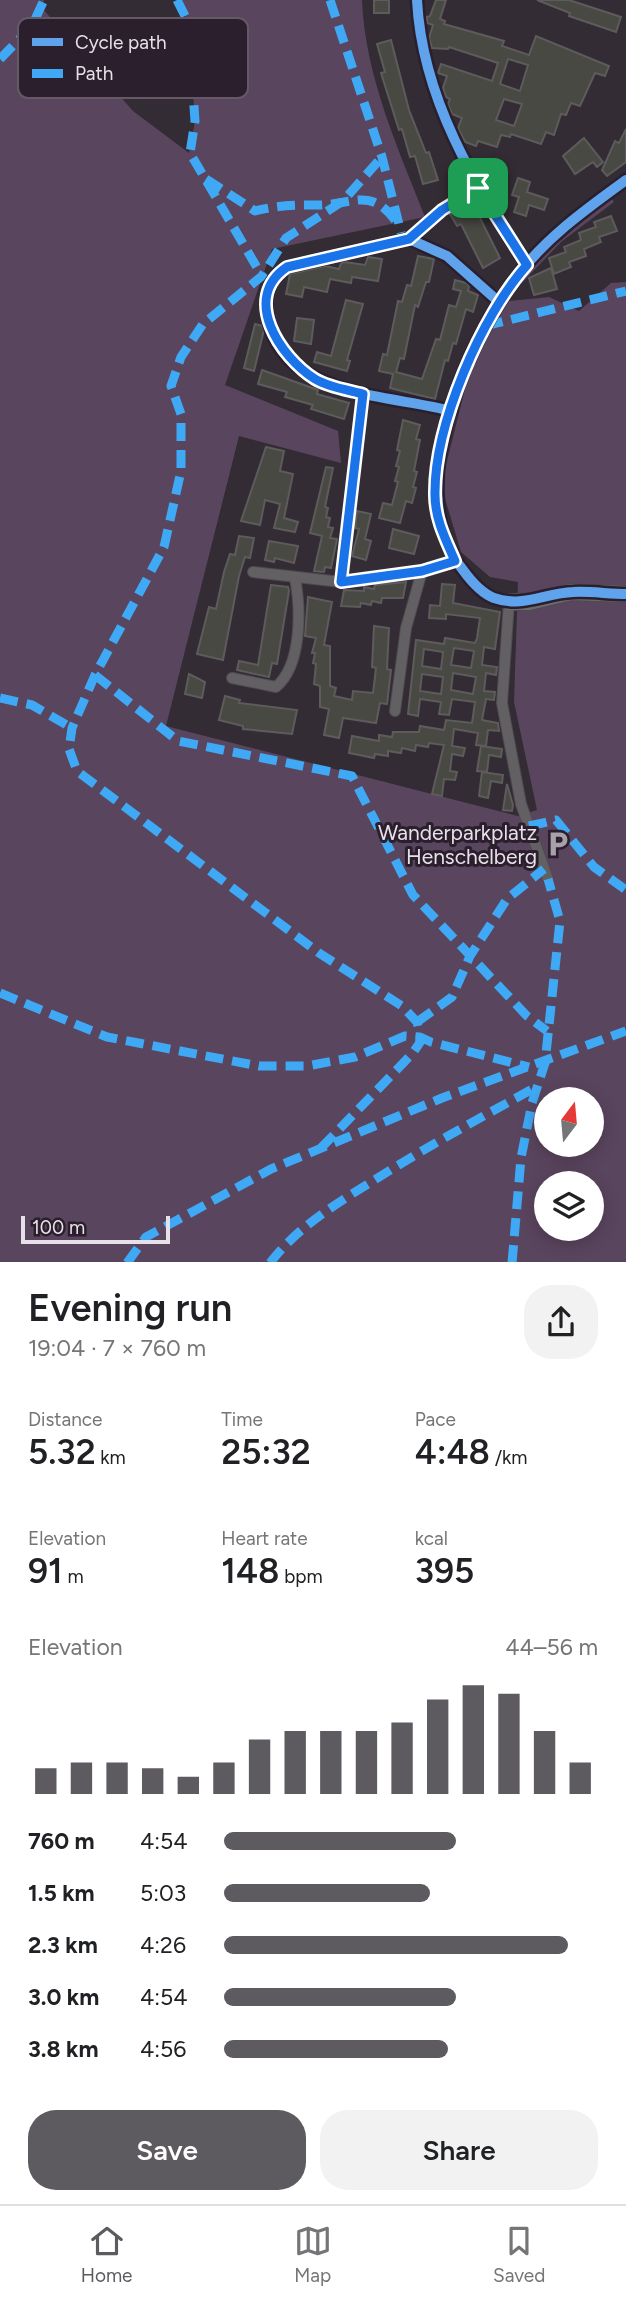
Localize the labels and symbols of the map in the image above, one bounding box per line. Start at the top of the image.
legend [18,18,248,98]
text: Cycle path [75,31,167,54]
text: Path [75,62,113,85]
pin [448,158,508,218]
place label: Wanderparkplatz Henschelberg [378,820,537,869]
parking icon: Wanderparkplatz Henschelberg [543,829,573,859]
north arrow [534,1087,604,1157]
scale bar [21,1213,170,1245]

